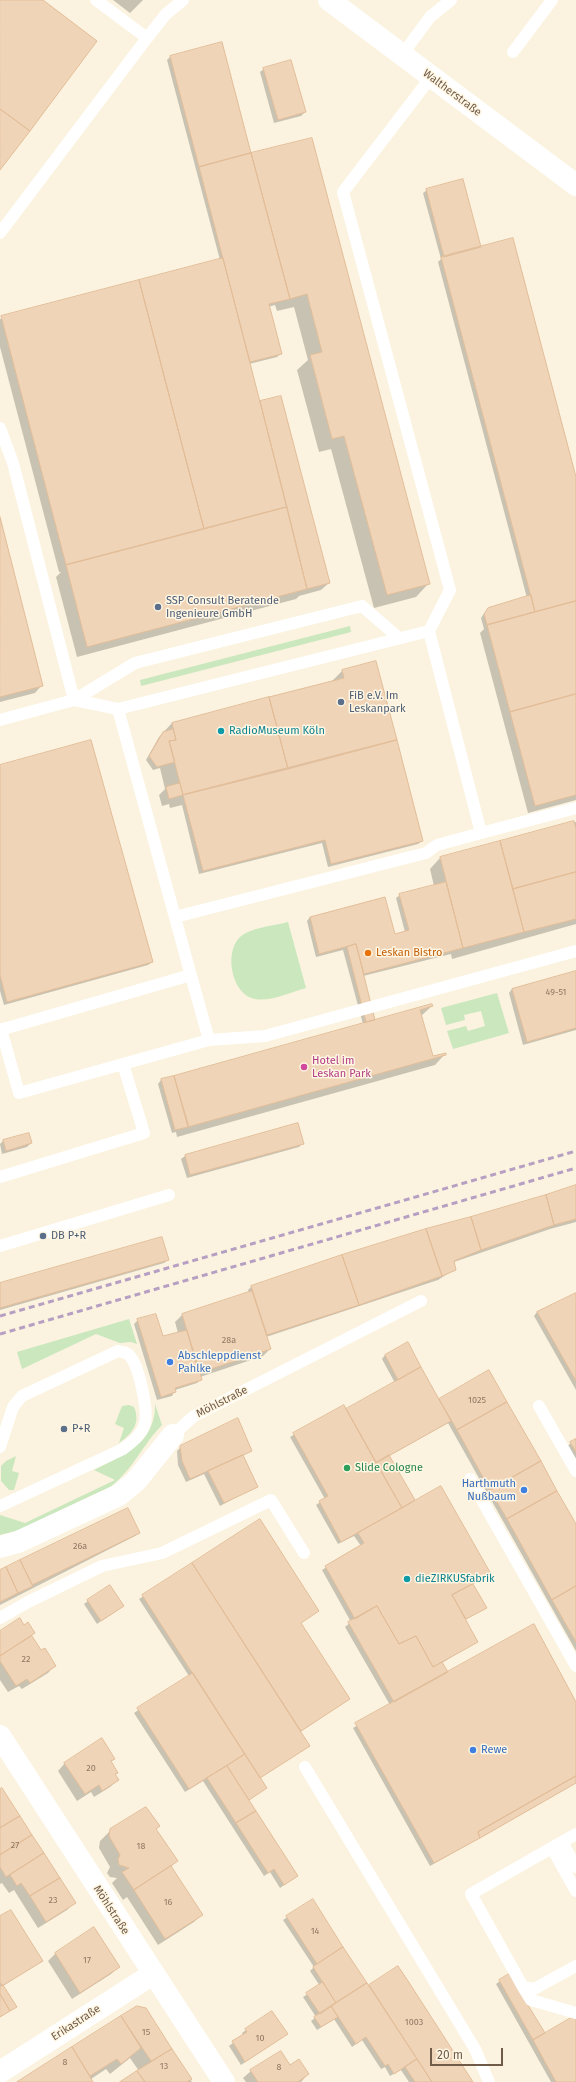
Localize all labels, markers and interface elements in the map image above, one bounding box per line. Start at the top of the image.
street label: Waltherstraße [420,67,484,119]
place label: SSP Consult Beratende Ingenieure GmbH [166,594,279,620]
marker: SSP Consult Beratende Ingenieure GmbH [153,602,163,612]
place label: FiB e.V. Im Leskanpark [349,689,406,715]
marker: FiB e.V. Im Leskanpark [336,697,346,707]
place label: RadioMuseum Köln [229,724,325,738]
marker: RadioMuseum Köln [216,726,226,736]
place label: Leskan Bistro [376,946,442,960]
marker: Leskan Bistro [363,948,373,958]
house number: 49-51 [546,987,566,997]
place label: Hotel im Leskan Park [312,1054,371,1080]
marker: Hotel im Leskan Park [299,1062,309,1072]
place label: DB P+R [51,1229,86,1243]
marker: DB P+R [38,1231,48,1241]
house number: 28a [222,1335,236,1345]
place label: Abschleppdienst Pahlke [178,1349,261,1375]
marker: Abschleppdienst Pahlke [165,1357,175,1367]
street label: Möhlstraße [194,1383,250,1421]
house number: 1025 [468,1395,486,1405]
place label: P+R [72,1422,90,1436]
marker: P+R [59,1424,69,1434]
place label: Slide Cologne [355,1461,423,1475]
marker: Slide Cologne [342,1463,352,1473]
place label: Harthmuth Nußbaum [462,1477,516,1503]
marker: Harthmuth Nußbaum [519,1485,529,1495]
house number: 26a [73,1541,87,1551]
place label: dieZIRKUSfabrik [415,1572,495,1586]
marker: dieZIRKUSfabrik [402,1574,412,1584]
house number: 22 [22,1654,30,1664]
place label: Rewe [481,1743,507,1757]
marker: Rewe [468,1745,478,1755]
house number: 20 [86,1763,96,1773]
house number: 27 [11,1840,19,1850]
house number: 18 [137,1841,145,1851]
street label: Möhlstraße [90,1883,132,1937]
house number: 23 [49,1895,57,1905]
house number: 16 [164,1897,172,1907]
house number: 14 [311,1926,319,1936]
house number: 17 [83,1955,91,1965]
street label: Erikastraße [49,2002,103,2044]
house number: 1003 [405,2017,423,2027]
house number: 15 [142,2027,150,2037]
house number: 10 [256,2033,264,2043]
scale bar [432,2040,505,2066]
text: 20 m [437,2048,463,2062]
house number: 8 [63,2057,67,2067]
house number: 13 [160,2061,168,2071]
house number: 8 [277,2062,281,2072]

